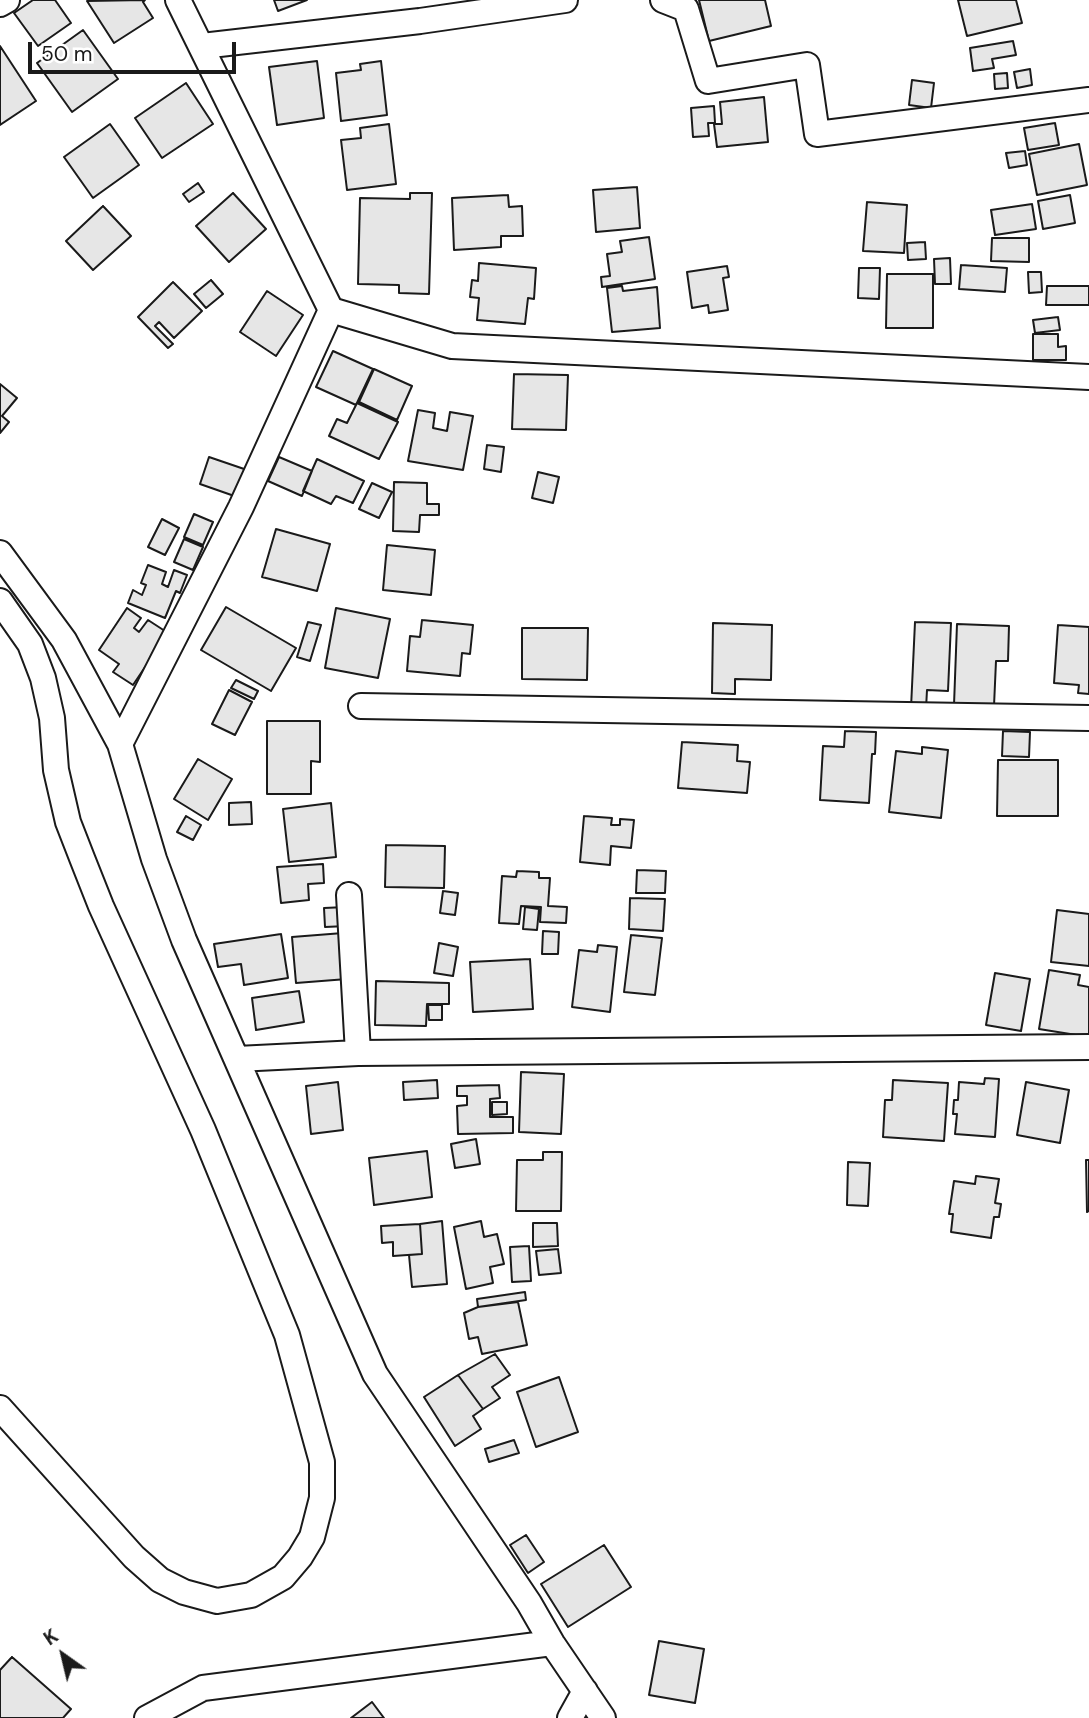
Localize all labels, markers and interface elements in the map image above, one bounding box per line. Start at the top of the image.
scale bar [32,28,240,72]
text: 50 m [41,40,92,68]
north arrow [28,1620,98,1690]
text: K [39,1623,63,1651]

